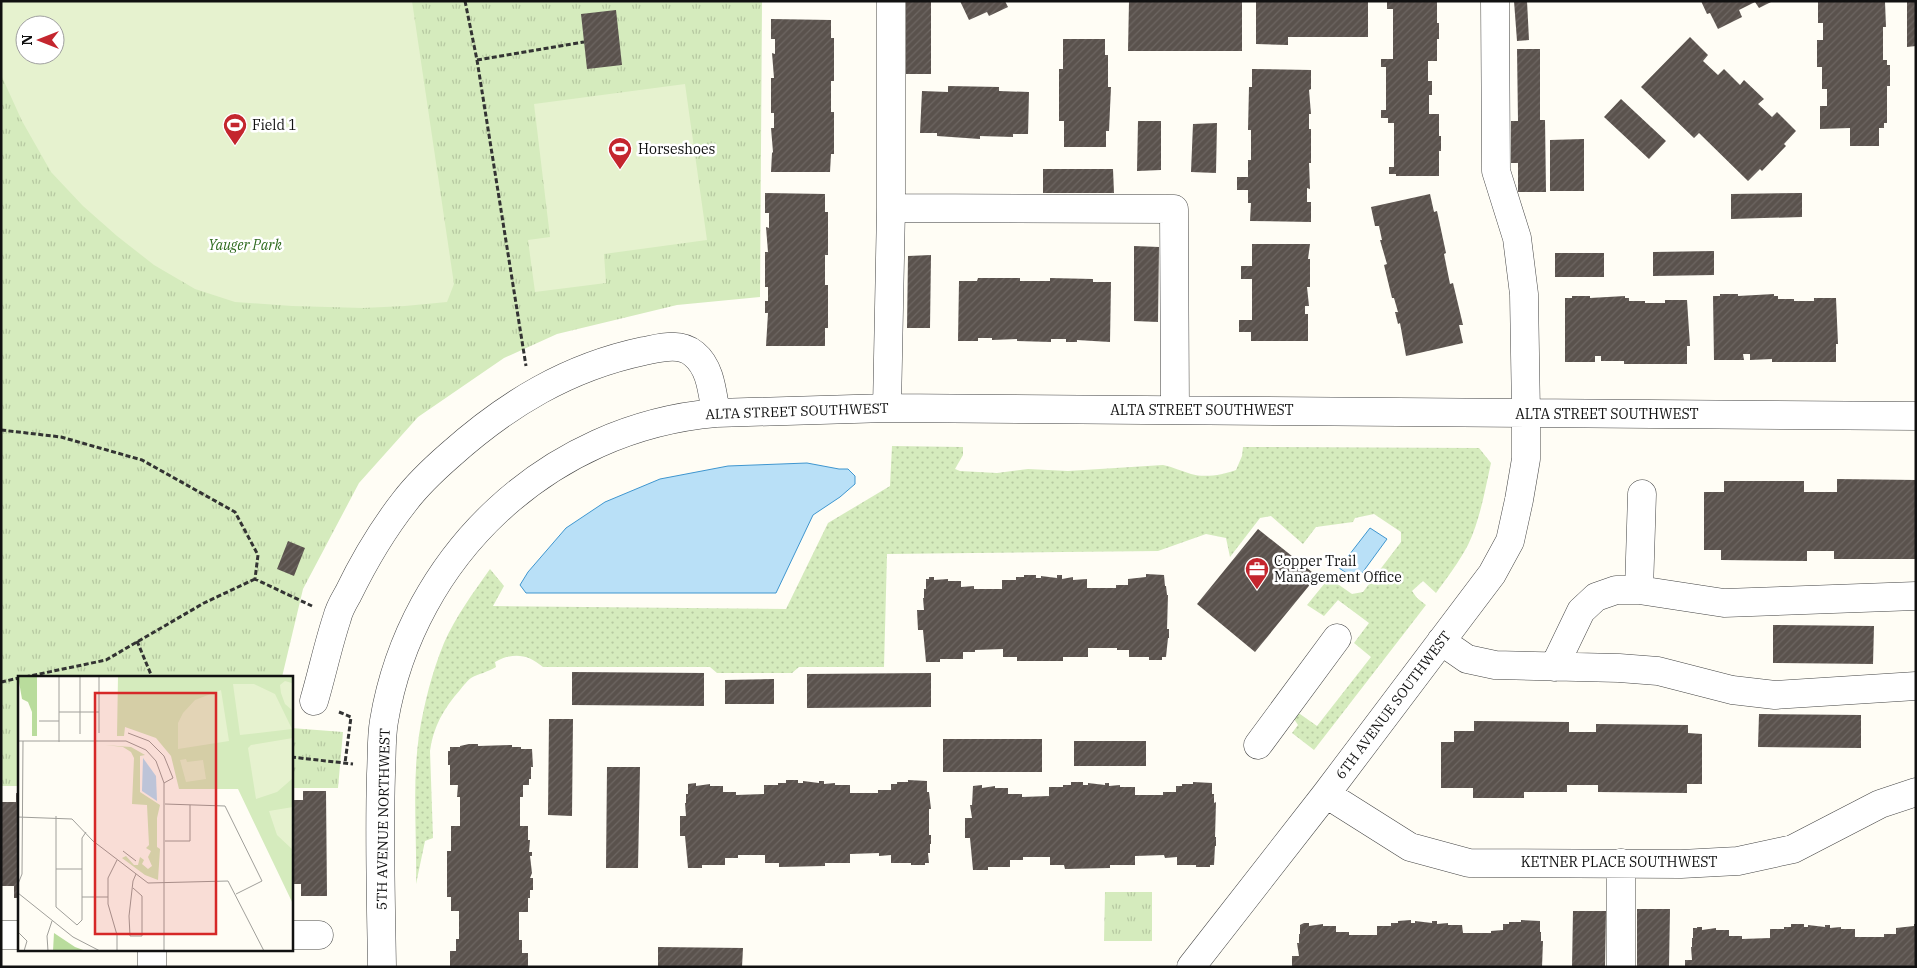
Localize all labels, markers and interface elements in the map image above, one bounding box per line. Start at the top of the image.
north arrow [15,15,65,65]
text: N [18,34,36,46]
sports icon: Field 1 [222,112,248,146]
place label: Field 1 [252,116,297,134]
sports icon: Horseshoes [607,136,633,170]
place label: Horseshoes [638,140,716,158]
park label: Yauger Park [208,236,282,254]
street label: ALTA STREET SOUTHWEST [705,399,889,423]
street label: ALTA STREET SOUTHWEST [1110,401,1294,419]
street label: ALTA STREET SOUTHWEST [1515,405,1699,423]
place label: Copper Trail Management Office [1274,552,1402,586]
office icon: Copper Trail Management Office [1244,556,1270,590]
street label: 6TH AVENUE SOUTHWEST [1331,627,1455,783]
inset map [18,676,292,950]
street label: 5TH AVENUE NORTHWEST [372,728,394,910]
street label: KETNER PLACE SOUTHWEST [1521,853,1717,871]

